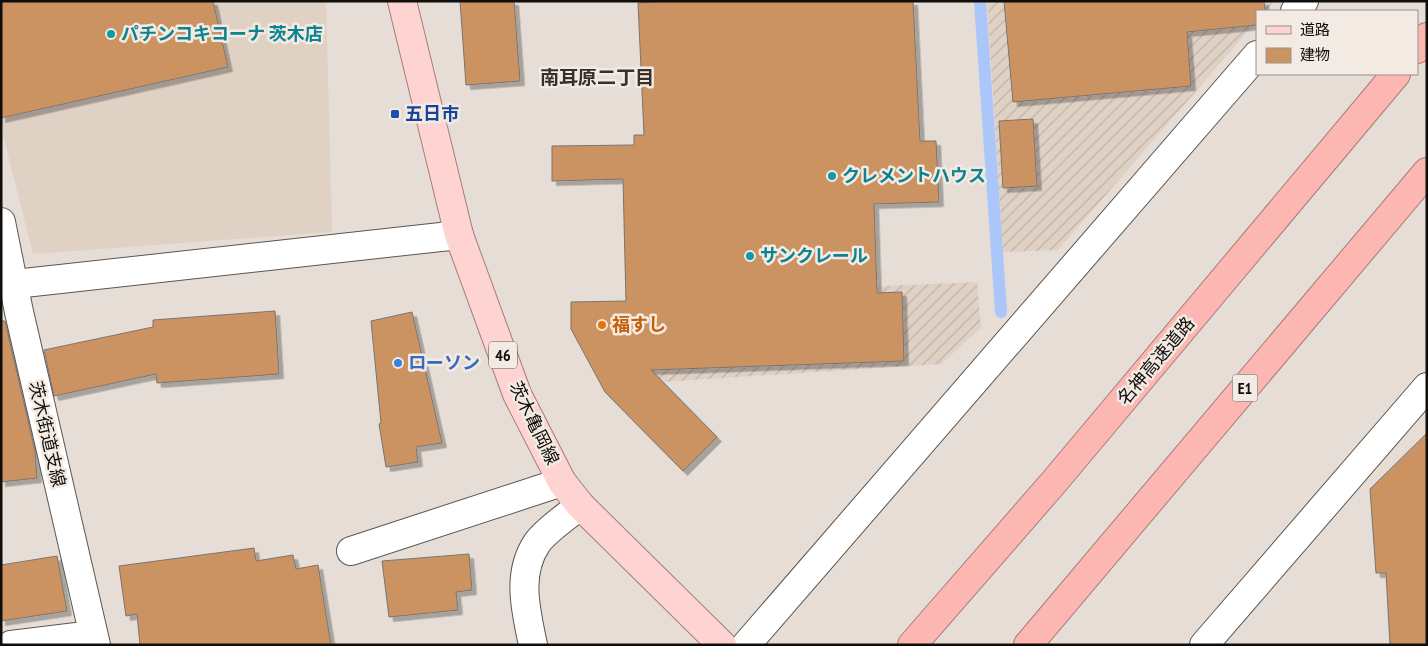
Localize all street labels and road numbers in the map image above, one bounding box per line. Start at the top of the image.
street label: 名神高速道路 [1112,312,1199,409]
road number: 46 [489,342,517,368]
road number: E1 [1232,374,1258,402]
street label: 茨木亀岡線 [504,377,565,468]
street label: 茨木街道支線 [24,379,71,489]

